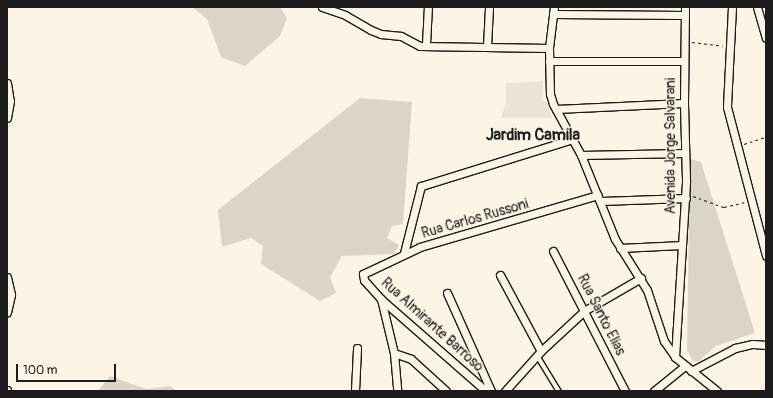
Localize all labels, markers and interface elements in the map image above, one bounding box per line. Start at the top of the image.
street label: Avenida Jorge Salvarani [663,78,679,214]
district label: Jardim Camila [486,125,580,145]
street label: Rua Carlos Russoni [420,196,530,242]
street label: Rua Santo Elias [573,272,629,358]
street label: Rua Almirante Barroso [377,275,487,375]
scale bar [18,356,118,382]
text: 100 m [23,363,57,378]

